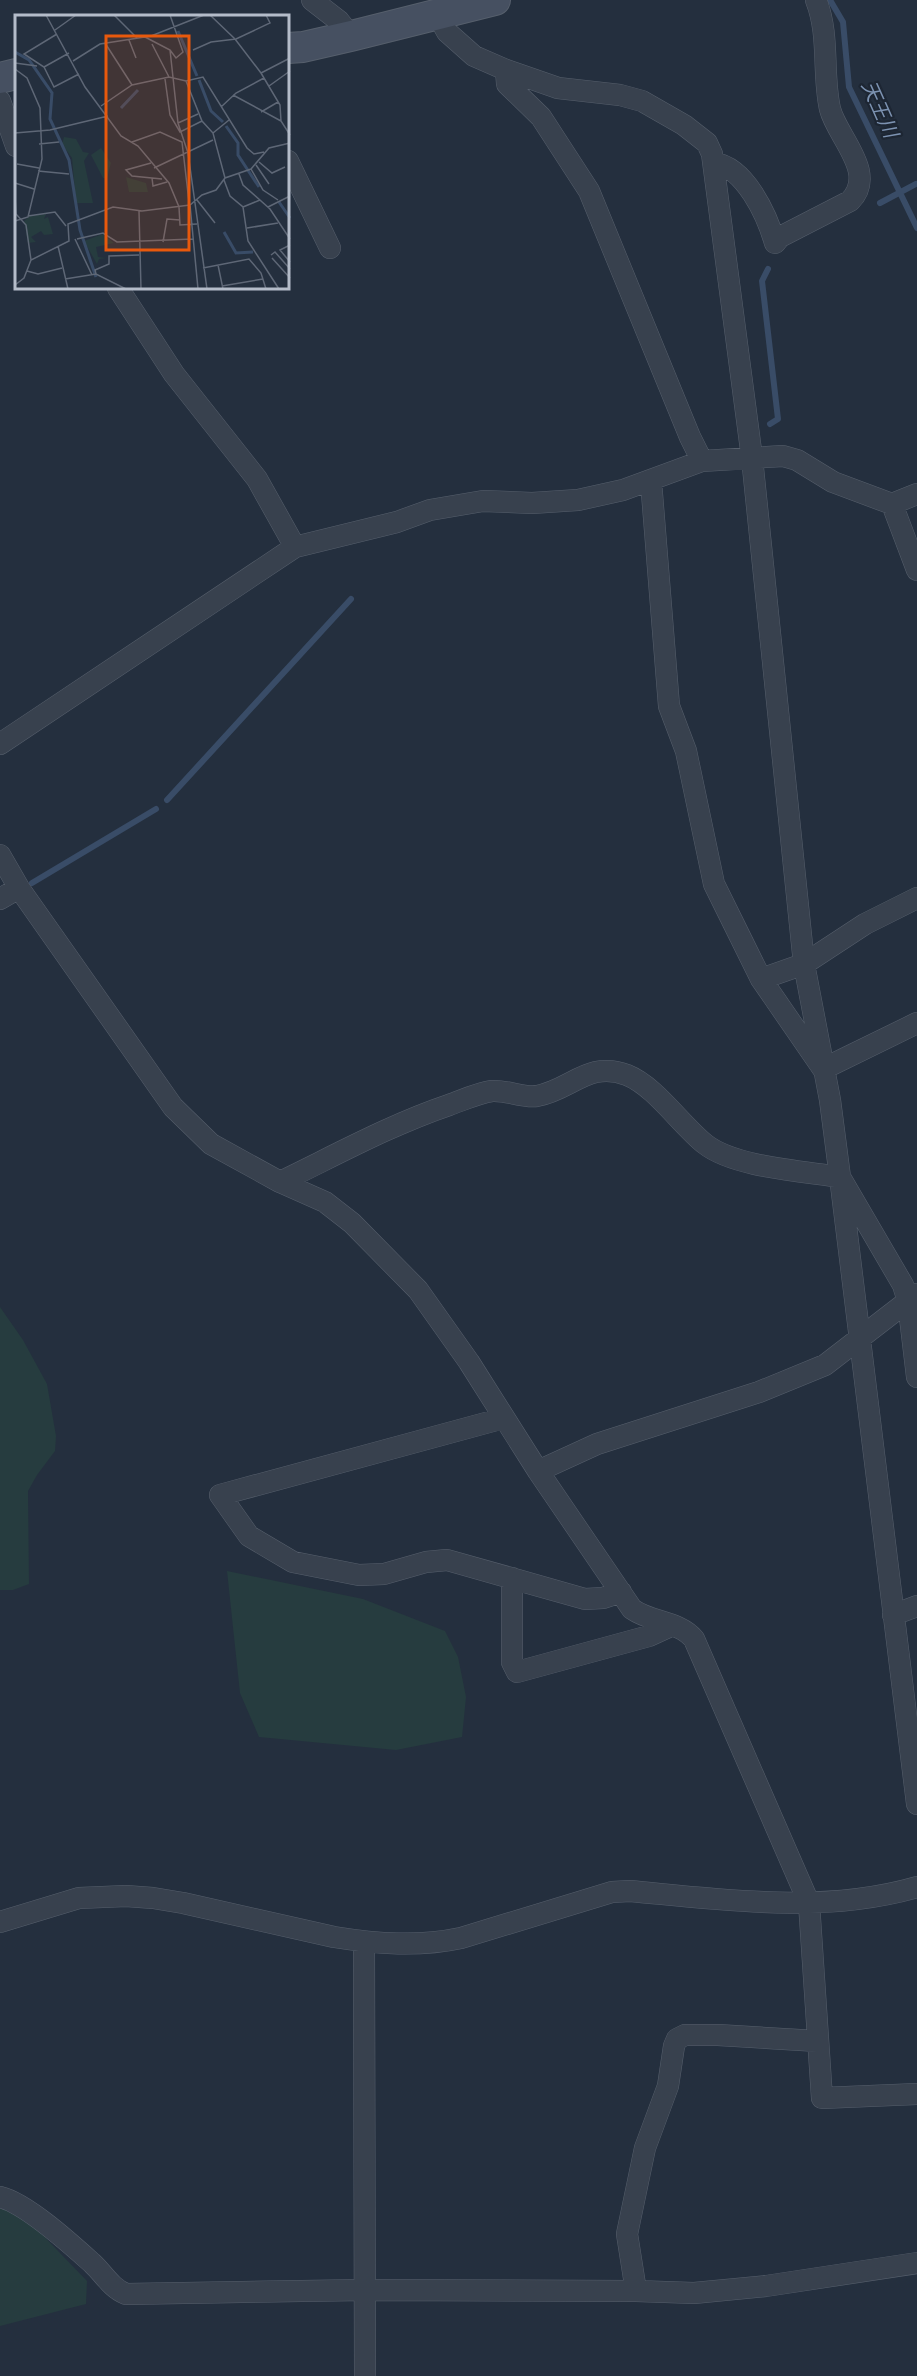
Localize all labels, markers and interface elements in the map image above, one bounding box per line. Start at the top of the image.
inset map [15,15,290,290]
water label: 天王川 [857,77,904,143]

